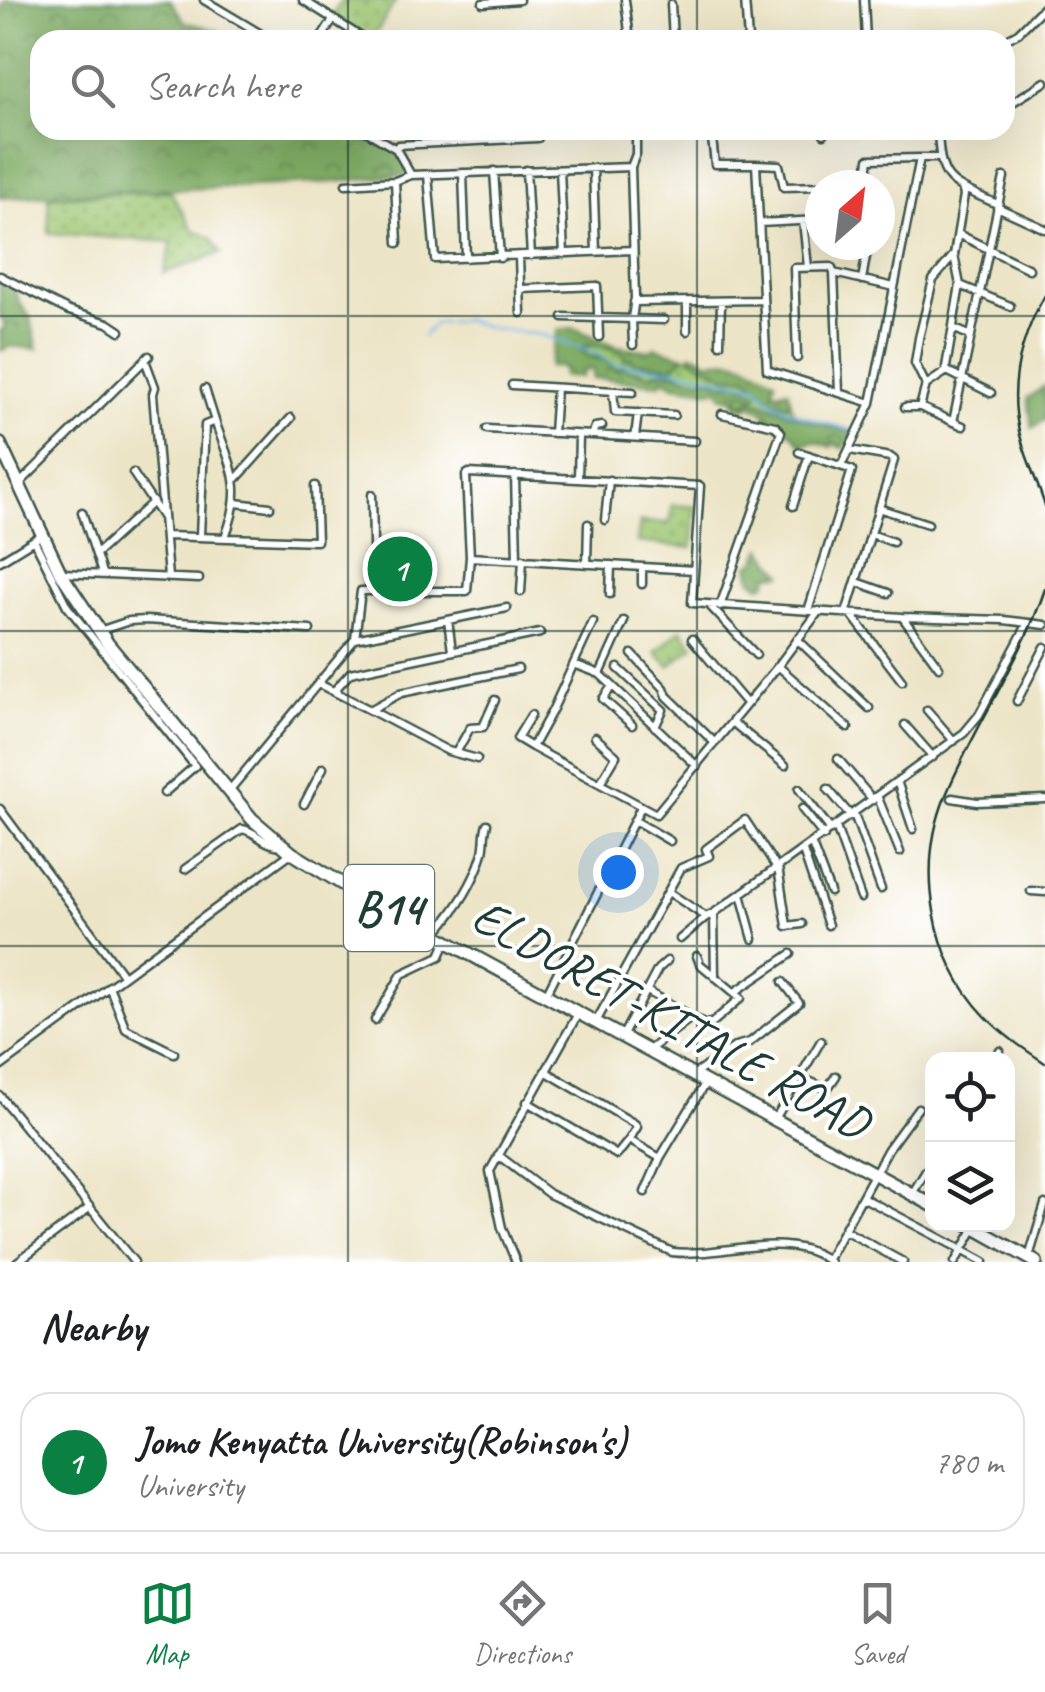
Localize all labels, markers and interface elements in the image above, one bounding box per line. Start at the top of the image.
search box [30,30,1015,140]
icon: search [65,58,120,113]
text: Search here [145,62,300,109]
north arrow [805,170,895,260]
pin: 1 [368,532,432,606]
your location [593,847,644,898]
road number: B14 [344,865,434,951]
street label: ELDORET-KITALE ROAD [461,884,883,1156]
map controls [925,1052,1015,1232]
button: locate [925,1052,1015,1142]
button: layers [925,1142,1015,1232]
text: Nearby [40,1301,146,1354]
text: Jomo Kenyatta University(Robinson's) [137,1418,626,1465]
text: 1 [67,1442,82,1483]
text: 780 m [934,1442,1003,1483]
text: University [137,1465,244,1506]
tab: Map [140,1576,195,1671]
tab: Directions [474,1576,571,1671]
tab: Saved [850,1576,905,1671]

